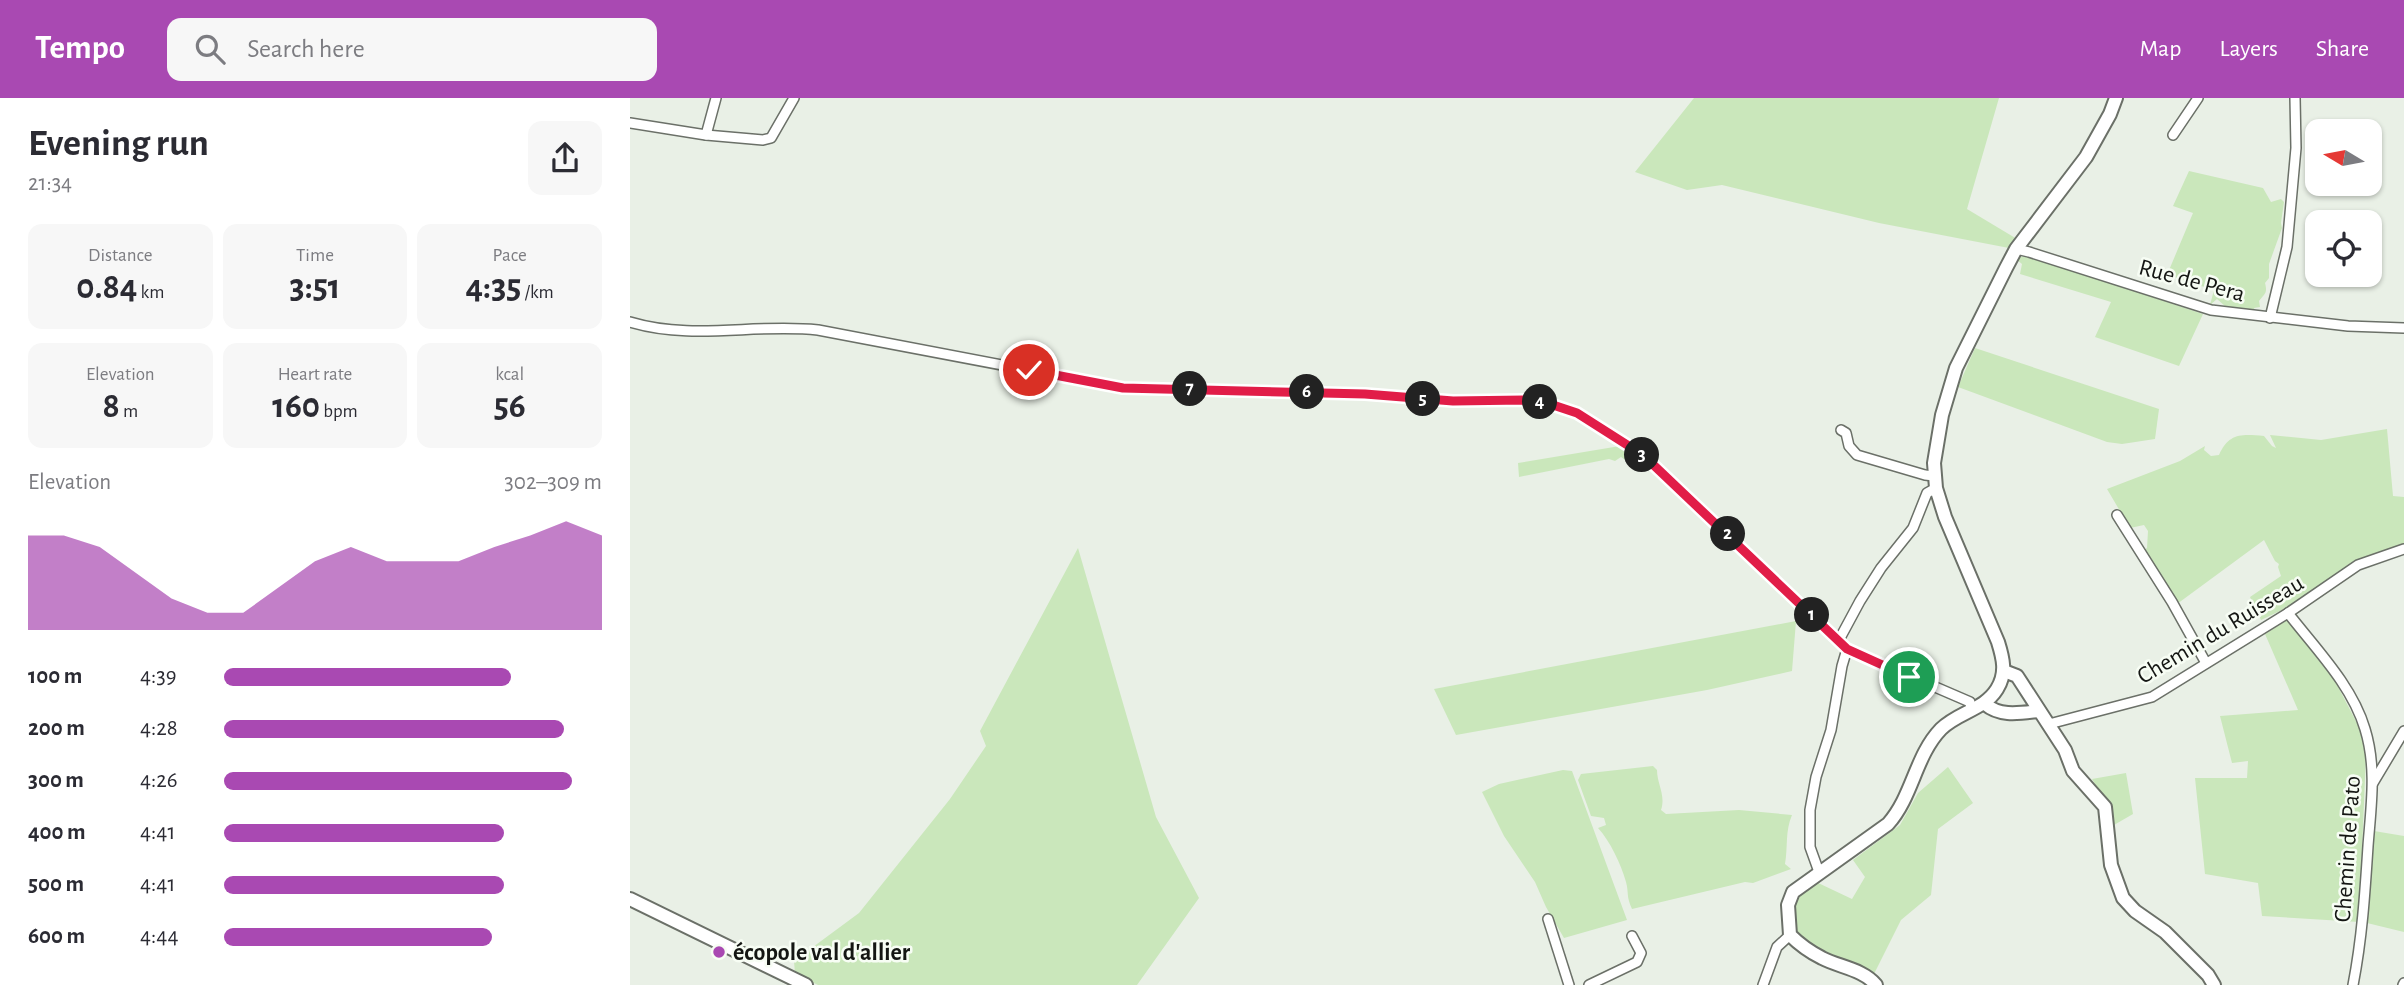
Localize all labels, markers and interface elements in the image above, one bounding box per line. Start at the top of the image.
search box [167,18,657,81]
icon: search [191,30,229,68]
text: Tempo [35,32,125,65]
text: Search here [247,36,365,62]
text: Map [2139,37,2181,61]
text: Layers [2219,37,2278,61]
text: Share [2316,37,2369,61]
north arrow [2305,119,2382,196]
map controls [2305,119,2382,287]
button: share [528,121,602,195]
text: Evening run [28,125,209,163]
text: 21:34 [28,172,72,195]
button: locate [2305,210,2382,287]
text: Distance [88,246,153,265]
text: Time [296,246,334,265]
text: Pace [493,246,527,265]
street label: Rue de Pera [2136,255,2247,307]
text: 0.84 [76,270,137,305]
text: 3:51 [290,270,340,305]
text: 4:35 [466,270,521,305]
text: km [137,283,164,302]
text: /km [521,283,554,302]
pin [999,340,1059,400]
icon: check [1010,351,1048,389]
text: Elevation [86,365,155,384]
text: Heart rate [278,365,352,384]
text: kcal [495,365,524,384]
pin: 7 [1172,372,1208,406]
pin: 6 [1290,374,1324,410]
text: 7 [1185,379,1194,398]
text: 6 [1302,382,1311,401]
pin: 5 [1406,382,1440,416]
pin: 4 [1522,384,1558,420]
text: 8 [103,389,120,424]
text: 160 [272,389,320,424]
text: 56 [494,389,526,424]
text: 5 [1418,389,1427,408]
text: 4 [1535,392,1544,411]
text: m [120,402,138,421]
text: bpm [320,402,358,421]
pin: 3 [1625,438,1660,472]
text: 3 [1637,445,1646,464]
text: Elevation [28,471,111,494]
text: 302–309 m [504,471,602,494]
pin: 2 [1710,516,1746,551]
text: 2 [1723,524,1732,543]
street label: Chemin du Ruisseau [2133,571,2308,689]
pin: 1 [1794,598,1830,632]
text: 1 [1808,605,1815,624]
pin [1879,647,1939,707]
icon: arrive [1890,658,1928,696]
text: 100 m [28,665,82,688]
text: 4:39 [140,665,177,688]
text: 200 m [28,717,85,740]
text: 4:28 [140,717,178,740]
text: 300 m [28,769,84,792]
text: 4:26 [140,769,178,792]
street label: Chemin de Pato [2331,775,2365,923]
text: 400 m [28,821,86,844]
text: 4:41 [140,821,175,844]
text: 500 m [28,873,84,896]
text: 4:41 [140,873,175,896]
text: 600 m [28,925,85,948]
text: 4:44 [140,925,178,948]
place label: écopole val d'allier [733,941,911,965]
marker: écopole val d'allier [711,944,727,960]

